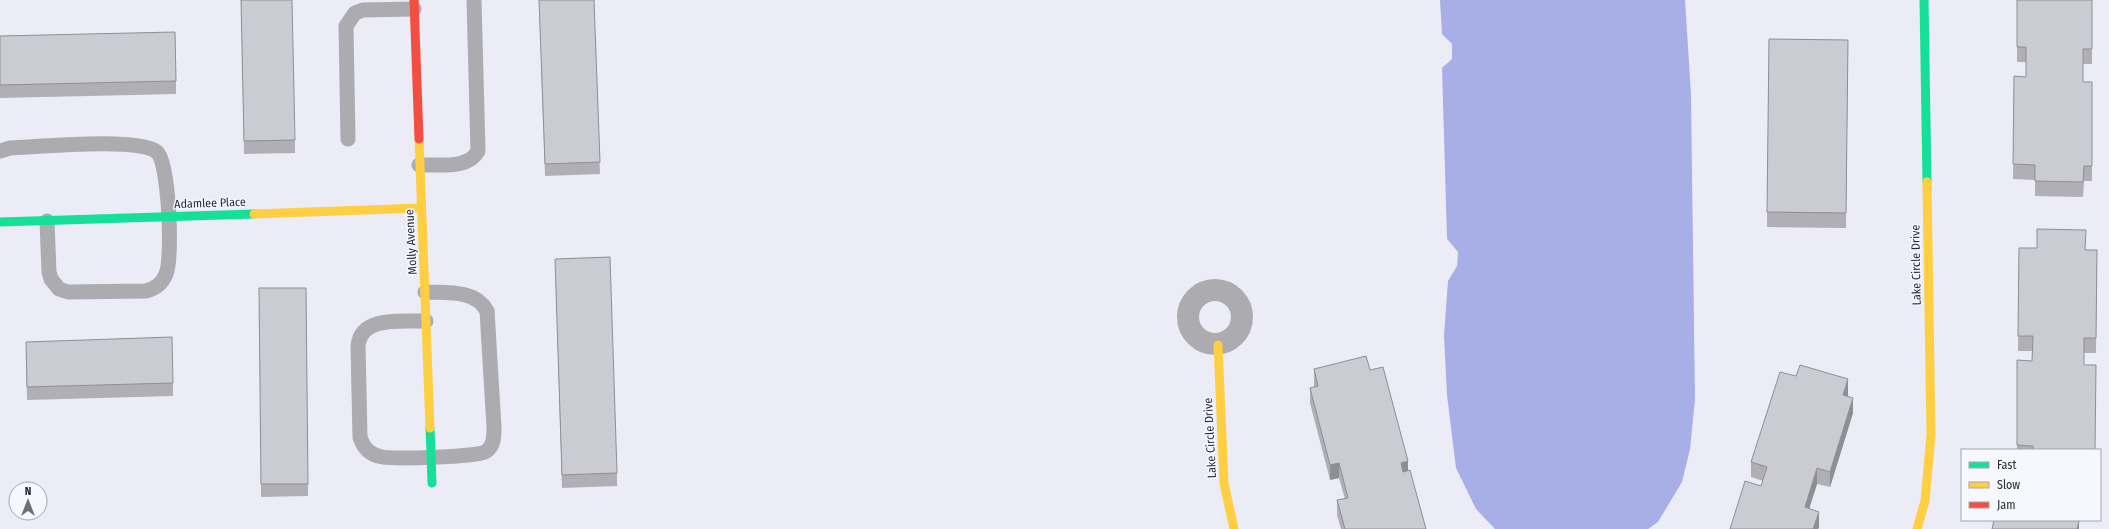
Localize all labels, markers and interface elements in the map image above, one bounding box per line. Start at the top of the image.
street label: Adamlee Place [174,195,246,211]
street label: Molly Avenue [402,209,420,275]
street label: Lake Circle Drive [1908,224,1924,305]
street label: Lake Circle Drive [1201,397,1219,479]
legend [1961,449,2101,521]
text: Fast [1997,458,2016,472]
text: Slow [1997,478,2020,492]
north arrow [8,481,48,521]
text: N [25,485,31,498]
text: Jam [1997,498,2015,512]

